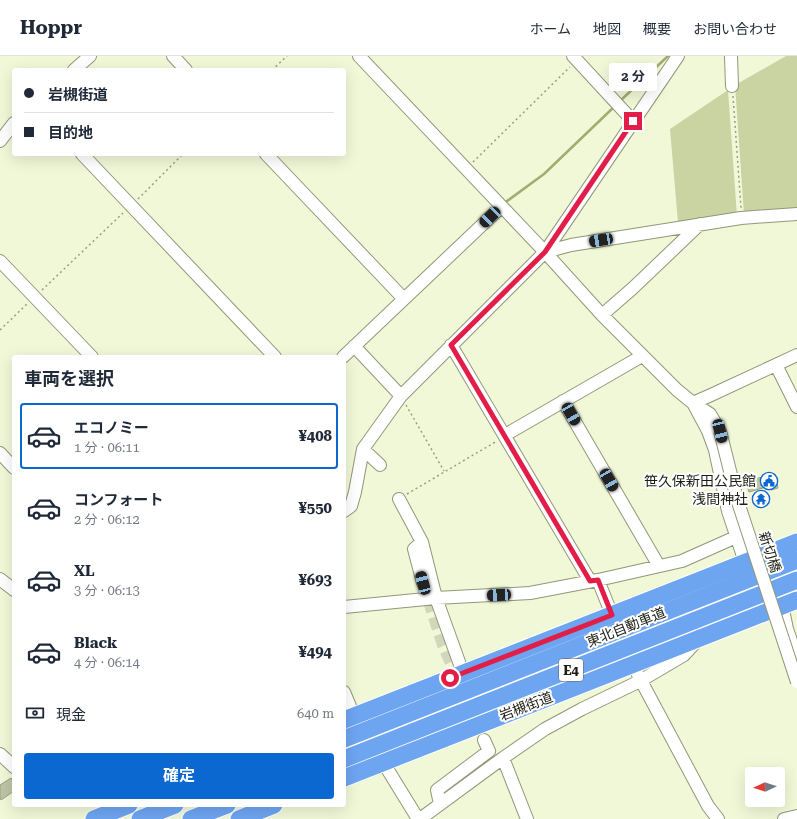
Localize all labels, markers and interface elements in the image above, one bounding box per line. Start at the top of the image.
text: Hoppr [20,16,82,39]
text: ホーム [529,21,571,37]
text: 地図 [593,21,621,37]
text: 概要 [643,21,671,37]
text: お問い合わせ [693,21,777,37]
callout: 2 分 [609,63,657,91]
text: 2 分 [621,69,645,84]
text: 岩槻街道 [48,86,108,104]
route end [624,112,642,130]
text: 目的地 [48,124,93,142]
car [477,204,503,230]
car [588,232,614,248]
text: 車両を選択 [24,368,114,389]
car [560,401,582,427]
icon: car [26,418,62,454]
car [711,418,729,444]
text: エコノミー [74,419,149,437]
text: ¥408 [298,427,332,445]
text: 1 分 · 06:11 [74,440,140,455]
car [598,467,620,493]
public building icon: 笹久保新田公民館 [759,471,779,491]
place label: 笹久保新田公民館 [644,473,756,489]
temple icon: 浅間神社 [751,489,771,509]
icon: car [26,490,62,526]
text: コンフォート [74,491,164,509]
place label: 浅間神社 [692,491,748,507]
text: ¥550 [298,499,332,517]
text: 2 分 · 06:12 [74,512,140,527]
street label: 新切橋 [756,530,784,574]
icon: car [26,562,62,598]
text: XL [74,562,95,580]
car [414,570,432,596]
text: ¥693 [298,571,332,589]
text: 3 分 · 06:13 [74,583,140,598]
car [487,588,511,602]
street label: 東北自動車道 [584,604,668,650]
icon: car [26,634,62,670]
text: Black [74,634,117,652]
text: ¥494 [298,643,332,661]
text: 4 分 · 06:14 [74,655,140,670]
road number: E4 [559,659,583,681]
route start [441,669,459,687]
street label: 岩槻街道 [497,688,555,724]
icon: cash [24,702,46,724]
text: 現金 [56,706,86,724]
text: 640 m [297,706,334,721]
button: 確定 [24,753,334,799]
north arrow [745,767,785,807]
map controls [745,767,785,807]

